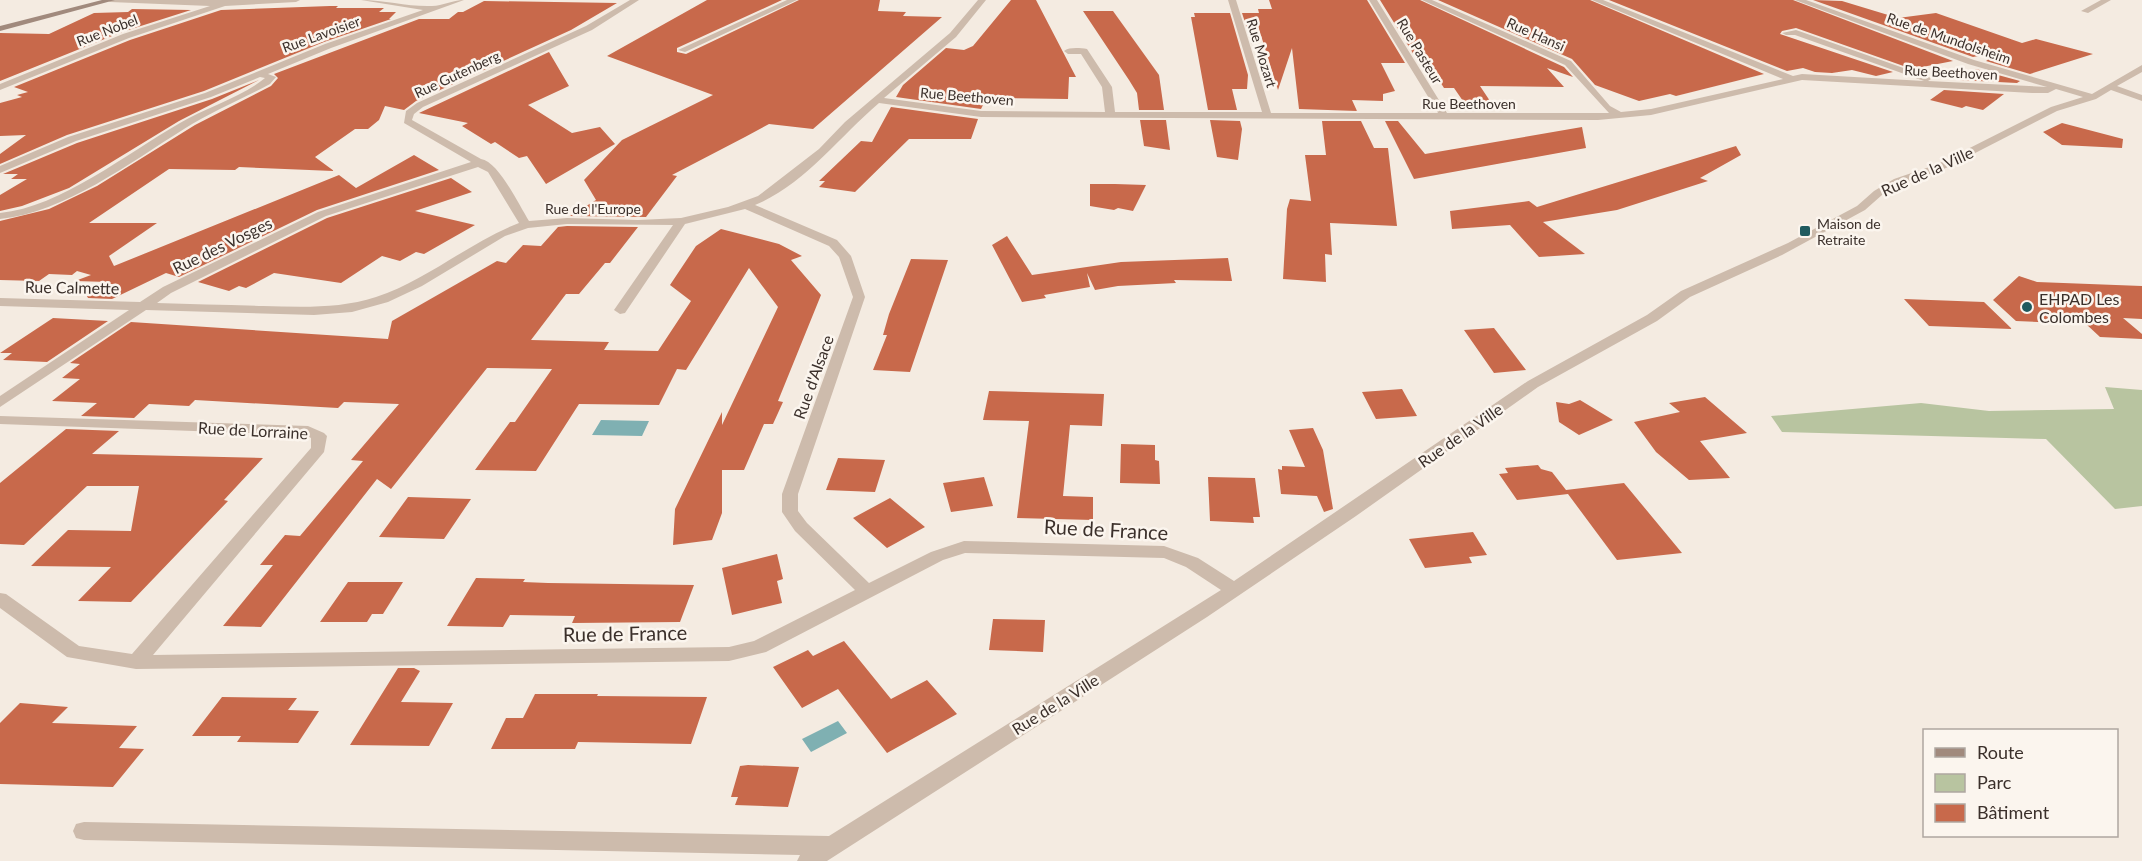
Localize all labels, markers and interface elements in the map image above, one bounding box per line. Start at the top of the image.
street label: Rue de Mundolsheim [1885,9,2013,67]
street label: Rue Nobel [74,11,140,49]
street label: Rue Lavoisier [280,12,362,56]
street label: Rue Hansi [1504,14,1568,54]
street label: Rue Pasteur [1394,15,1446,87]
street label: Rue Mozart [1243,16,1281,90]
street label: Rue Gutenberg [411,47,503,101]
street label: Rue Beethoven [1904,61,1998,83]
street label: Rue Beethoven [920,83,1014,109]
street label: Rue Beethoven [1422,95,1516,112]
street label: Rue de la Ville [1878,142,1976,200]
street label: Rue de l'Europe [545,200,641,217]
street label: Rue des Vosges [169,213,275,277]
place label: Maison de Retraite [1817,215,1881,248]
marker: Maison de Retraite [1798,224,1812,238]
street label: Rue Calmette [25,277,119,297]
place label: EHPAD Les Colombes [2039,289,2119,326]
marker: EHPAD Les Colombes [2020,300,2034,314]
street label: Rue d'Alsace [789,332,837,422]
street label: Rue de la Ville [1414,399,1506,471]
street label: Rue de Lorraine [198,418,308,442]
street label: Rue de France [1043,514,1169,544]
street label: Rue de France [563,620,687,646]
street label: Rue de la Ville [1008,670,1102,738]
legend [1923,729,2118,837]
text: Route [1977,741,2024,763]
text: Parc [1977,771,2012,793]
text: Bâtiment [1977,801,2050,823]

